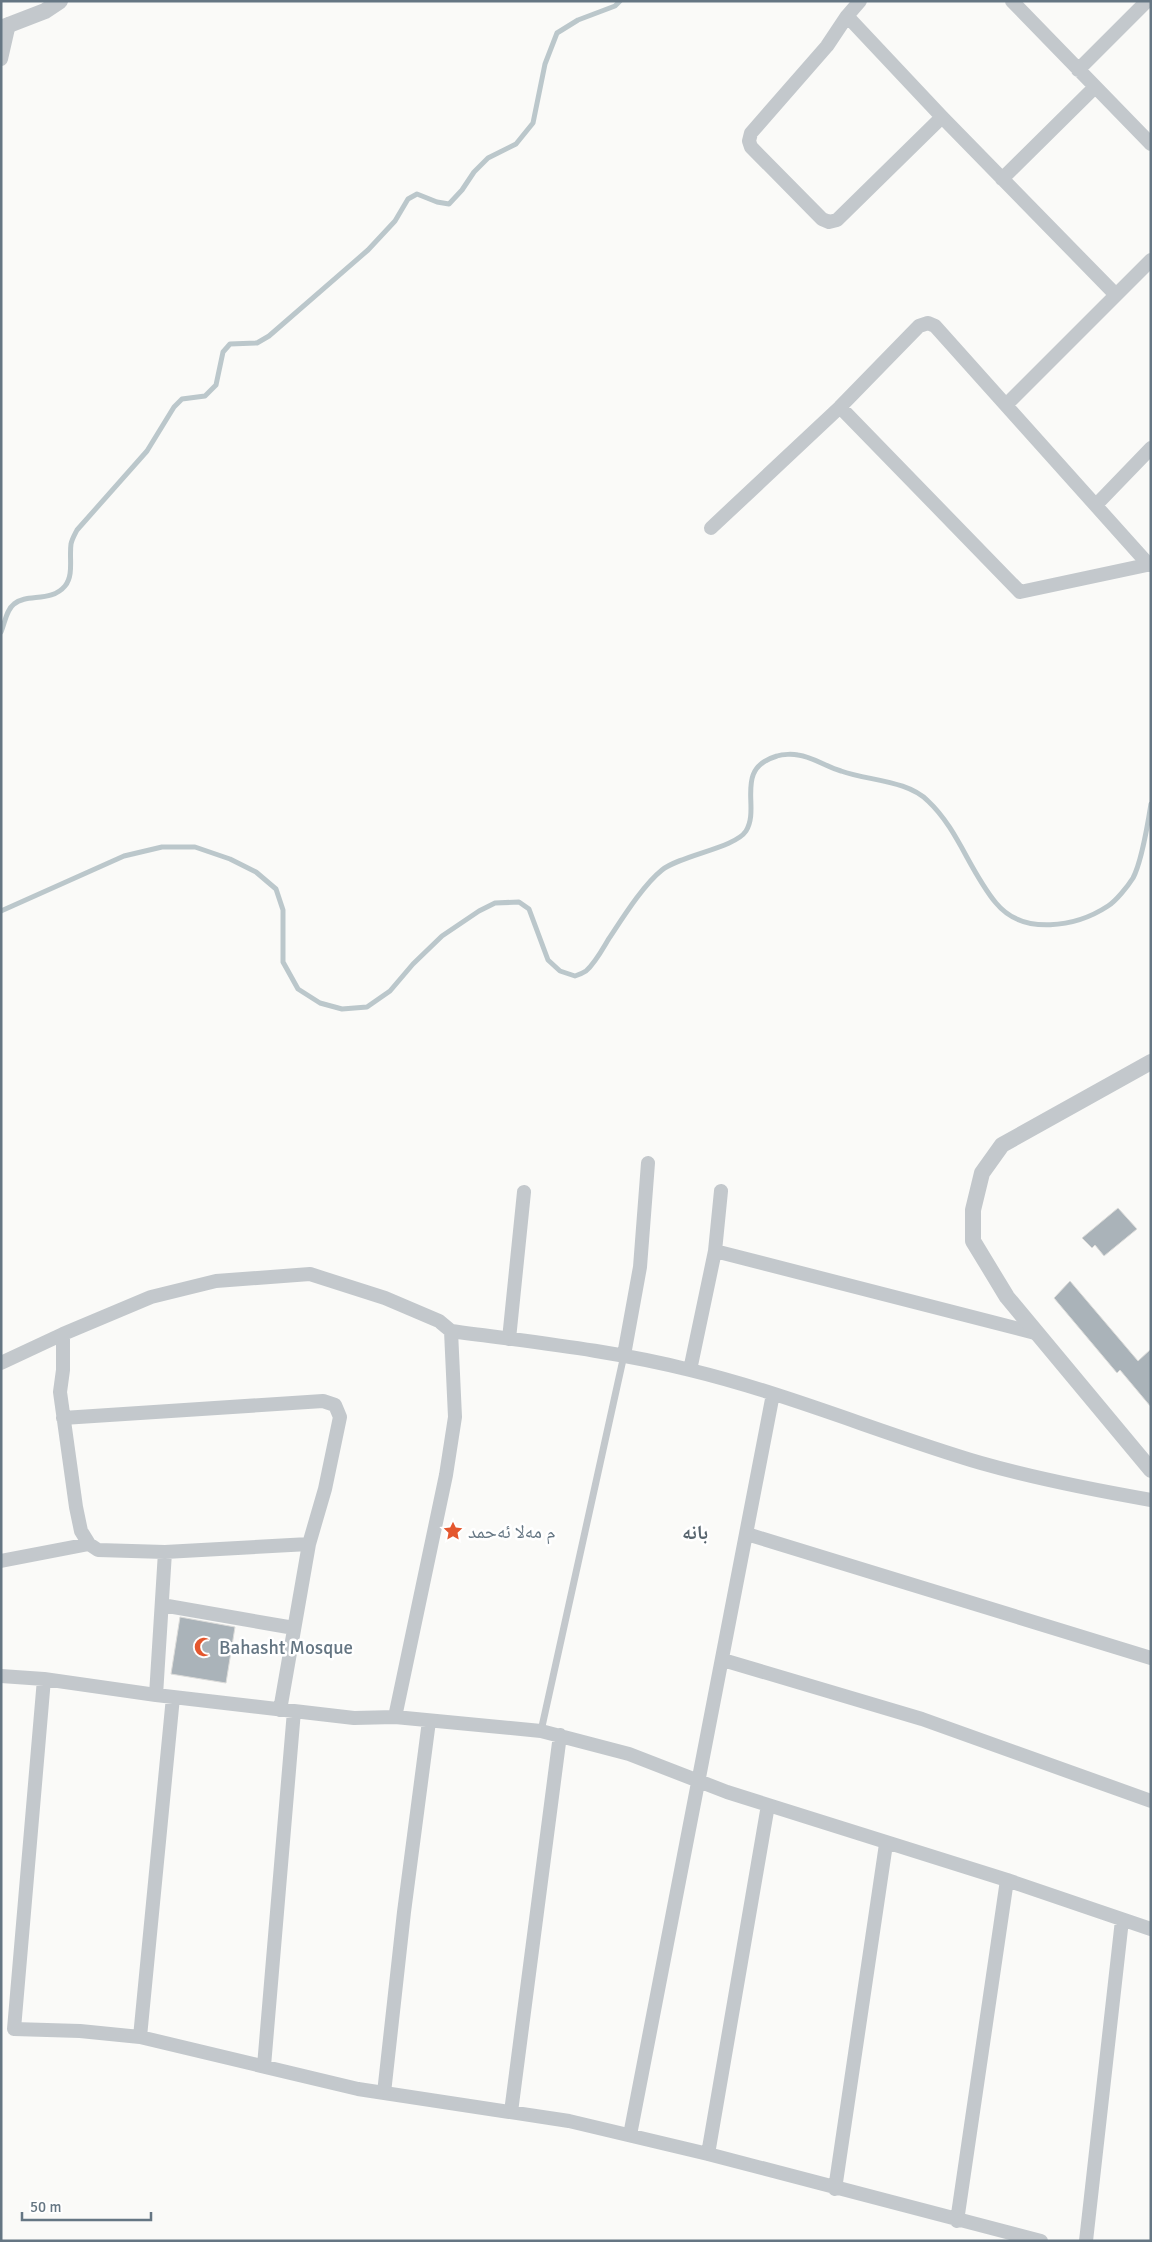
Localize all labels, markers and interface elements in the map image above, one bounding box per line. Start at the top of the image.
place icon: م مەلا ئەحمد [442,1520,464,1542]
place label: م مەلا ئەحمد [468,1520,556,1545]
district label: بانە [682,1520,708,1545]
mosque icon: Bahasht Mosque [193,1636,215,1658]
place label: Bahasht Mosque [219,1636,353,1660]
scale bar [22,2190,151,2222]
text: 50 m [30,2198,61,2216]

